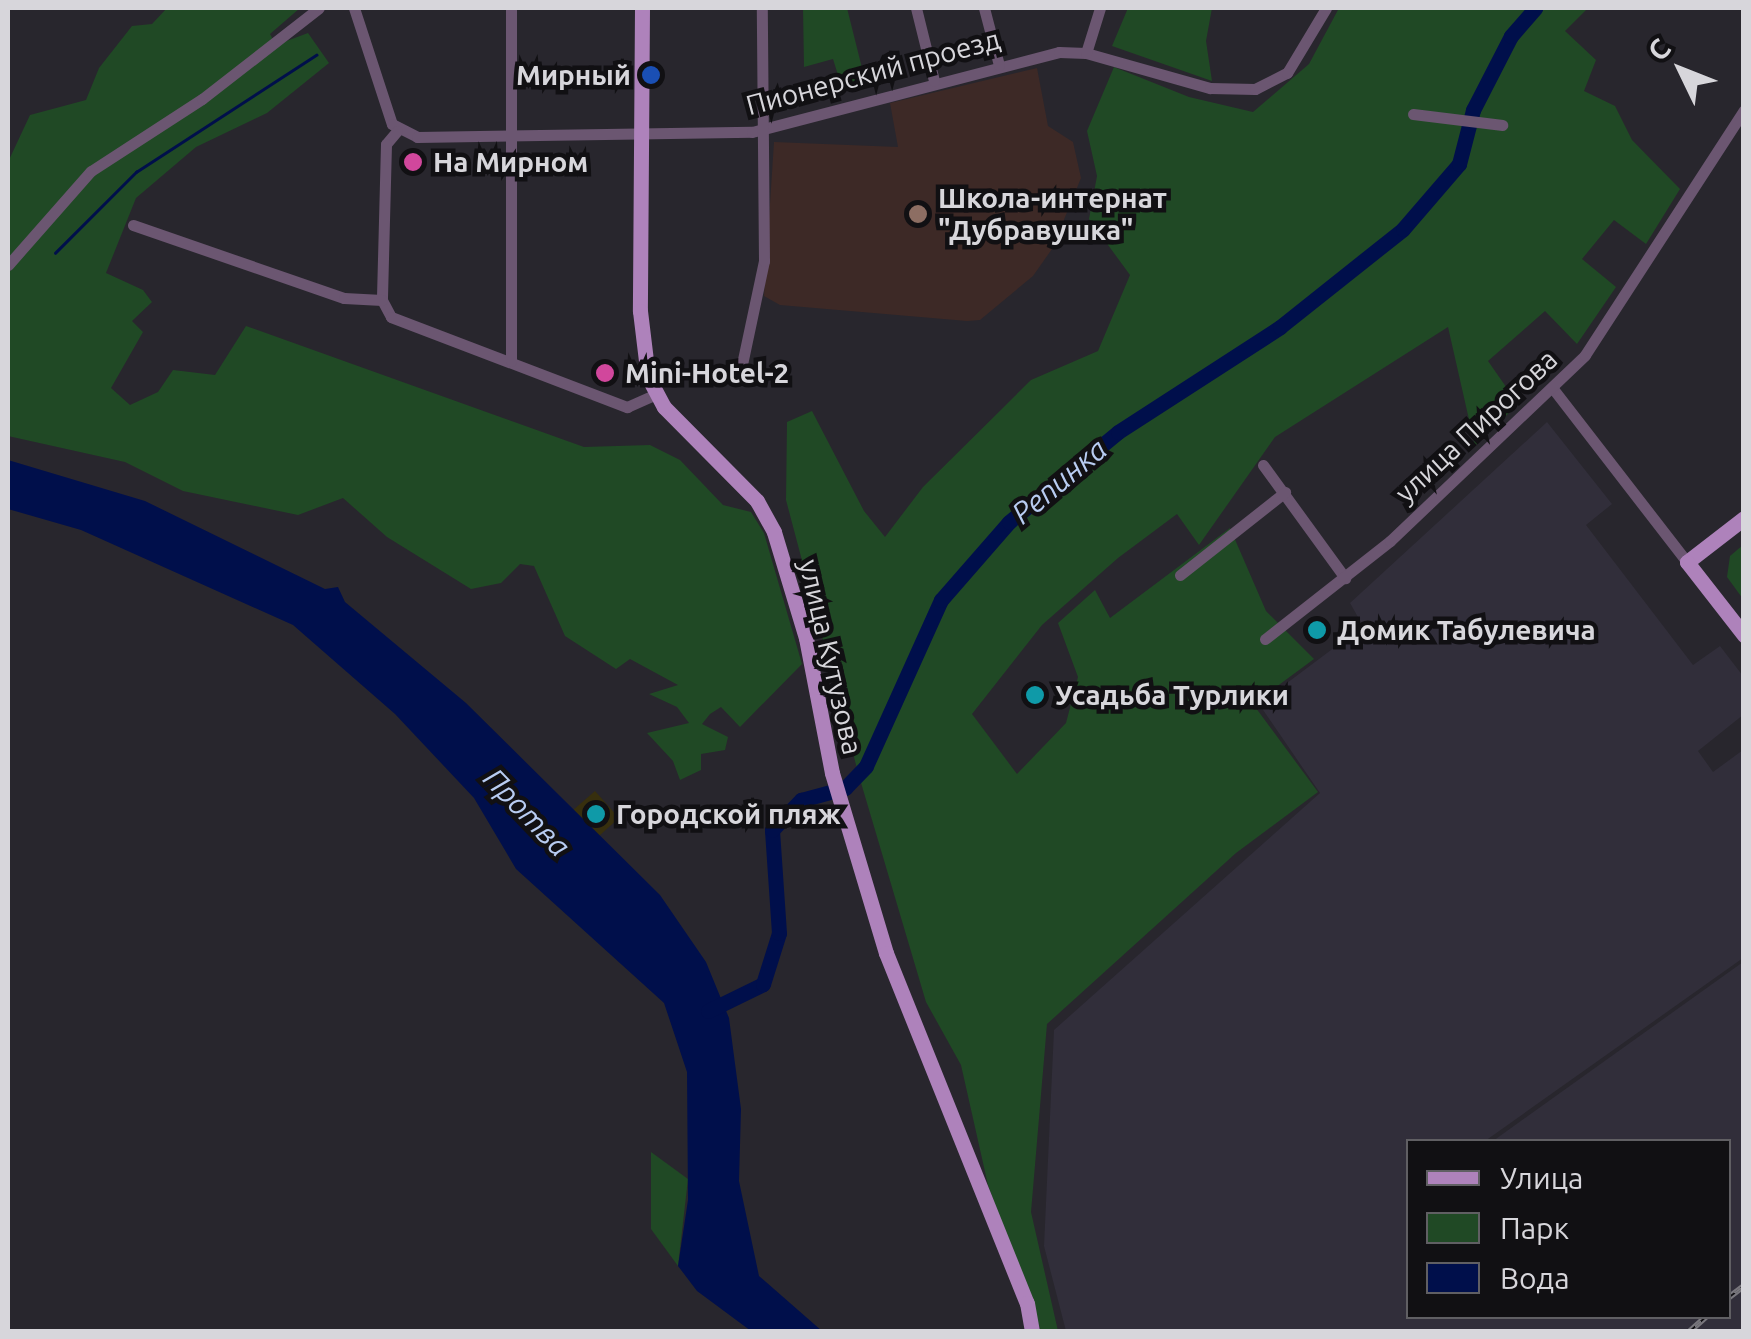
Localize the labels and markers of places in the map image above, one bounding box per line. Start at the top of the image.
place label: Мирный [516,58,631,92]
marker: Мирный [640,64,662,86]
place label: На Мирном [433,145,588,179]
marker: На Мирном [402,151,424,173]
place label: Школа-интернат "Дубравушка" [938,181,1167,247]
marker: Школа-интернат "Дубравушка" [907,203,929,225]
place label: Mini-Hotel-2 [625,356,789,390]
marker: Mini-Hotel-2 [594,362,616,384]
place label: Домик Табулевича [1337,613,1596,647]
marker: Домик Табулевича [1306,619,1328,641]
place label: Усадьба Турлики [1055,678,1289,712]
marker: Усадьба Турлики [1024,684,1046,706]
place label: Городской пляж [616,797,841,831]
marker: Городской пляж [585,803,607,825]

